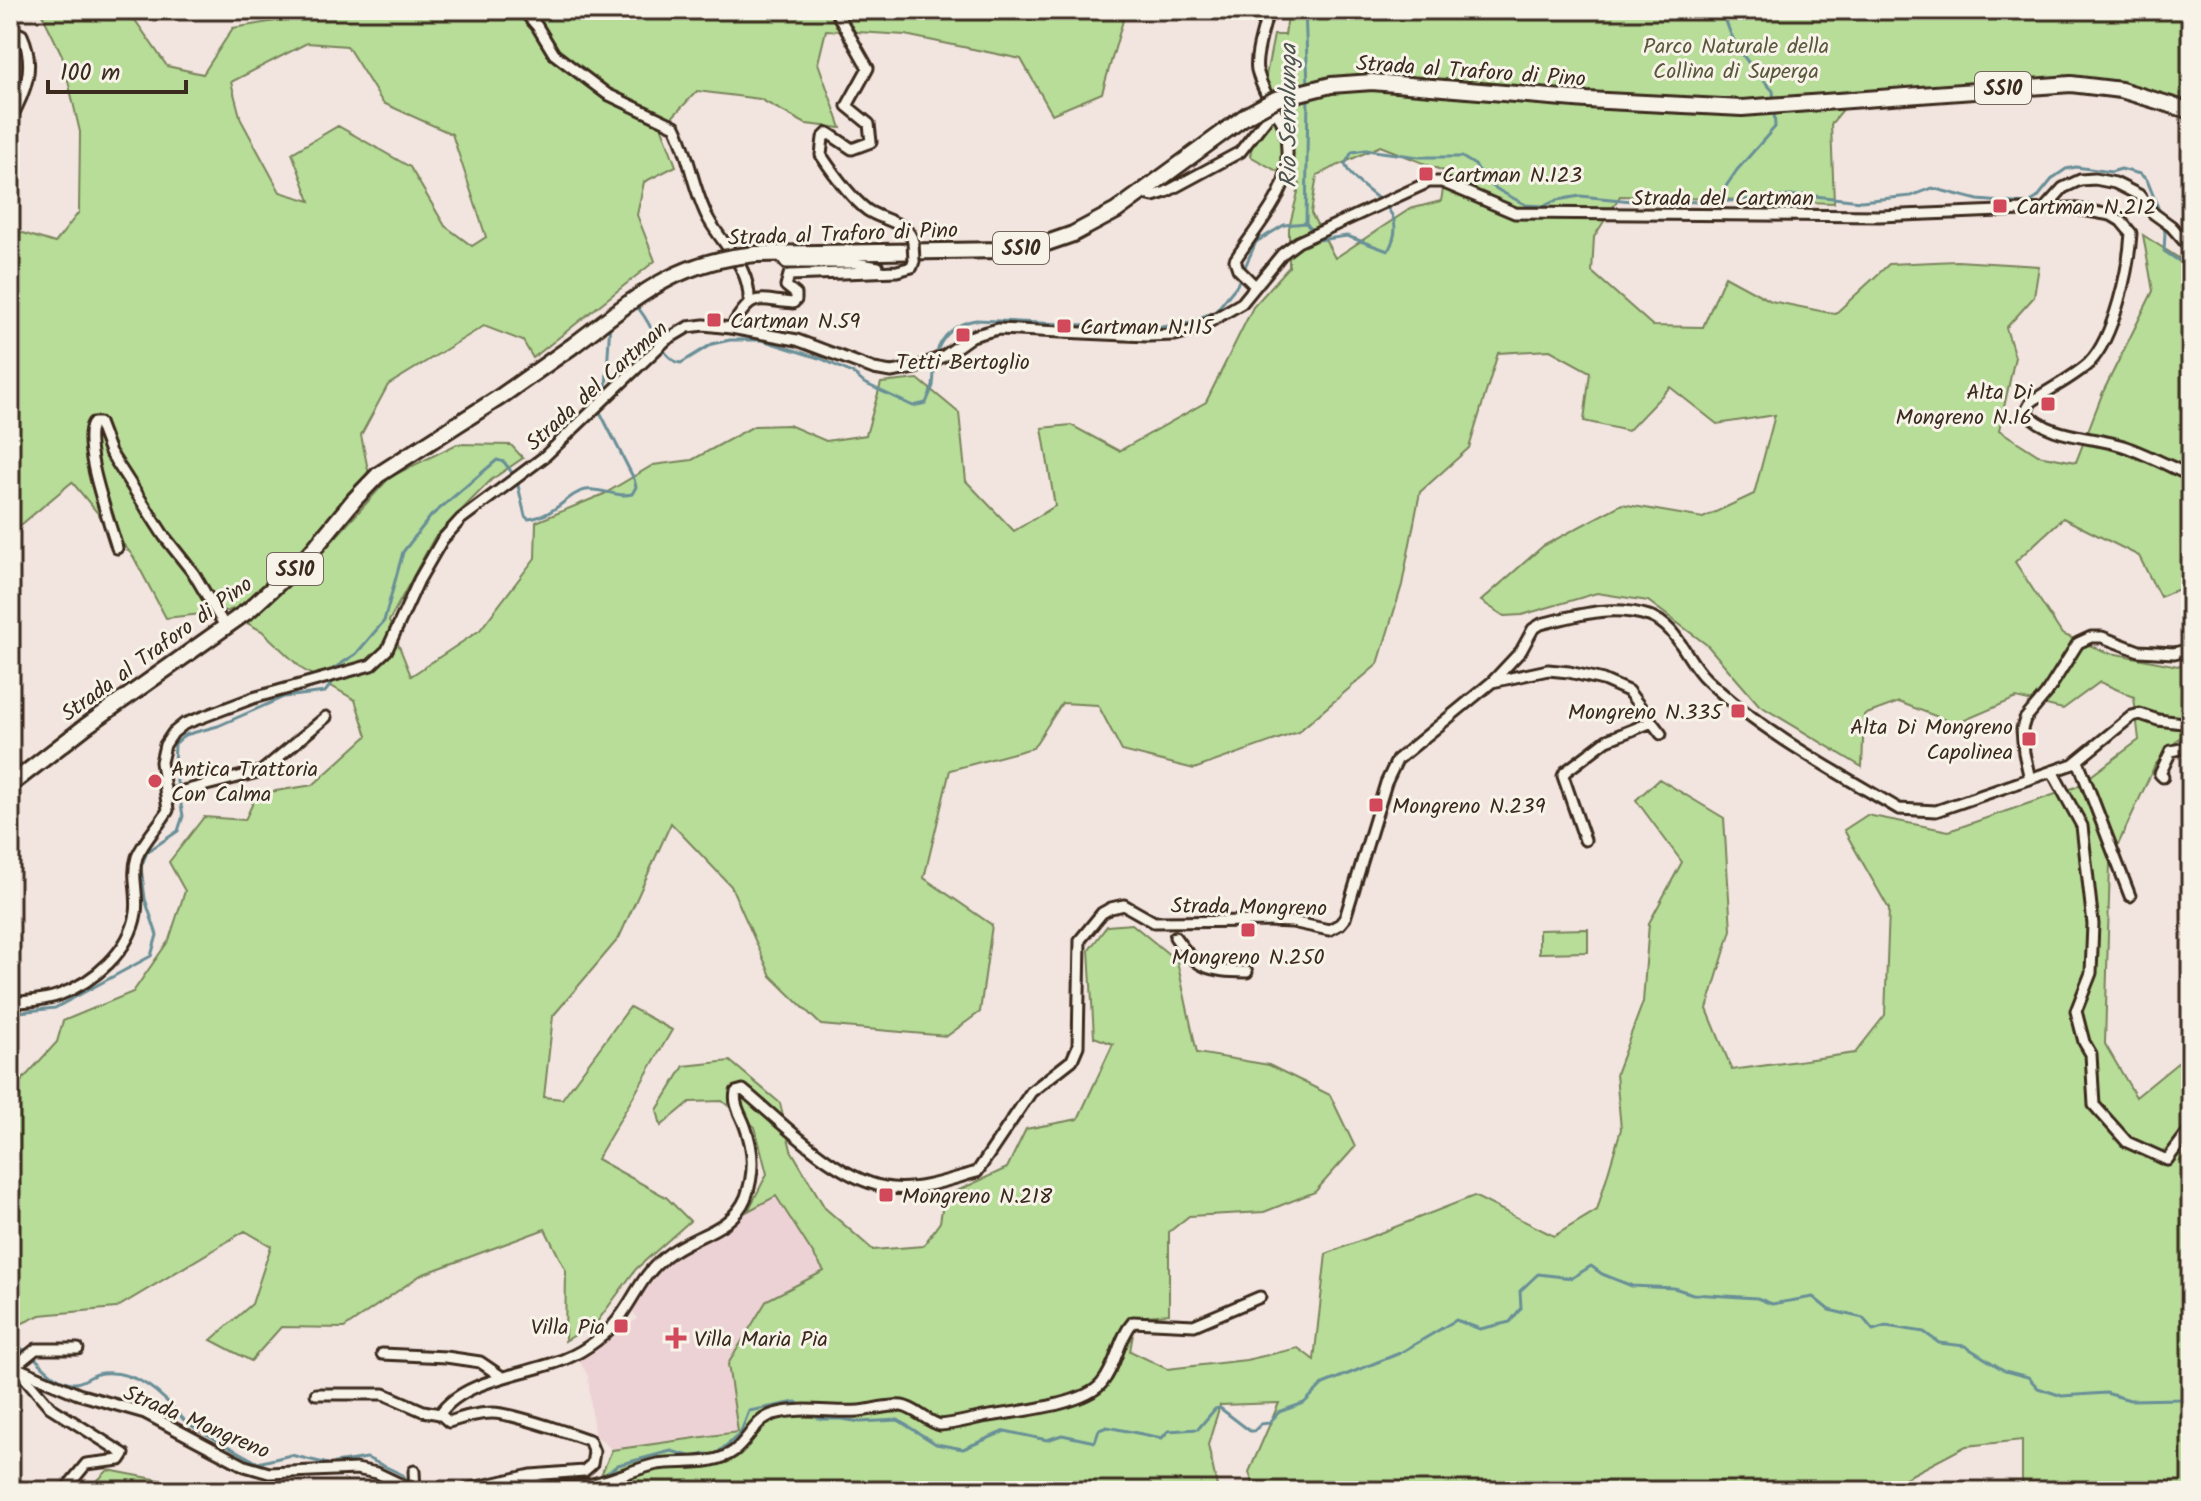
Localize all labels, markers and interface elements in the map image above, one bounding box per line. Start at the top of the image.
park label: Parco Naturale della Collina di Superga [1643,30,1829,90]
water label: Rio Serralunga [1270,42,1309,188]
scale bar [48,44,186,94]
street label: Strada al Traforo di Pino [1355,47,1587,98]
text: 100 m [60,54,120,93]
road number: SS10 [1975,72,2031,104]
place label: Cartman N.123 [1442,159,1582,194]
marker: Cartman N.123 [1417,165,1435,183]
street label: Strada del Cartman [1632,182,1814,217]
place label: Cartman N.212 [2016,191,2156,226]
marker: Cartman N.212 [1991,197,2009,215]
street label: Strada al Traforo di Pino [728,214,959,257]
road number: SS10 [993,232,1049,264]
place label: Cartman N.59 [730,305,861,340]
marker: Cartman N.59 [705,311,723,329]
place label: Cartman N.115 [1080,311,1215,346]
street label: Strada del Cartman [518,313,677,461]
marker: Cartman N.115 [1055,317,1073,335]
marker: Tetti Bertoglio [954,326,972,344]
place label: Tetti Bertoglio [896,346,1030,381]
place label: Alta Di Mongreno N.16 [1896,376,2033,436]
marker: Alta Di Mongreno N.16 [2039,395,2057,413]
road number: SS10 [267,553,323,585]
street label: Strada al Traforo di Pino [54,568,261,732]
place label: Mongreno N.335 [1568,696,1723,731]
marker: Mongreno N.335 [1729,702,1747,720]
place label: Alta Di Mongreno Capolinea [1850,711,2013,771]
marker: Alta Di Mongreno Capolinea [2020,730,2038,748]
place label: Antica Trattoria Con Calma [171,753,318,813]
marker: Antica Trattoria Con Calma [146,772,164,790]
place label: Mongreno N.239 [1392,790,1546,825]
marker: Mongreno N.239 [1367,796,1385,814]
street label: Strada Mongreno [1171,890,1327,927]
marker: Mongreno N.250 [1239,921,1257,939]
place label: Mongreno N.250 [1172,941,1324,976]
place label: Mongreno N.218 [902,1180,1053,1215]
marker: Mongreno N.218 [877,1186,895,1204]
place label: Villa Pia [531,1311,605,1346]
marker: Villa Pia [612,1317,630,1335]
place label: Villa Maria Pia [694,1323,828,1358]
marker: Villa Maria Pia [665,1327,687,1349]
street label: Strada Mongreno [117,1377,275,1470]

